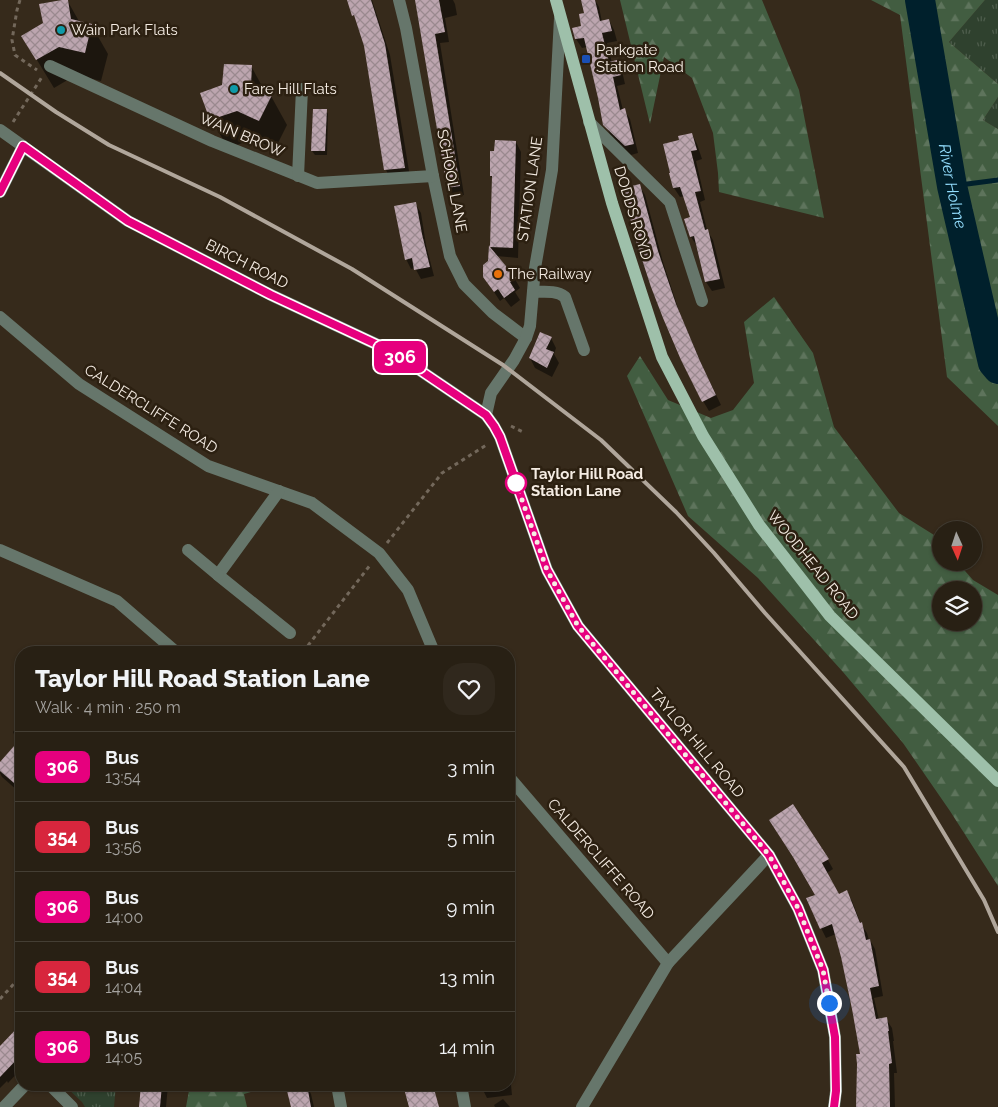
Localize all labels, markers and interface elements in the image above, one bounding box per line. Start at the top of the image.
place label: Wain Park Flats [71,21,178,39]
marker: Wain Park Flats [55,24,67,36]
place label: Parkgate Station Road [596,41,684,76]
marker: Parkgate Station Road [580,53,592,65]
place label: Fare Hill Flats [244,80,337,98]
marker: Fare Hill Flats [228,83,240,95]
street label: WAIN BROW [197,109,287,161]
street label: SCHOOL LANE [433,128,471,234]
street label: STATION LANE [514,136,546,242]
water label: River Holme [935,142,971,231]
street label: DODDS ROYD [610,164,656,262]
street label: BIRCH ROAD [203,235,292,293]
place label: The Railway [508,265,592,283]
marker: The Railway [492,268,504,280]
line badge: 306 [371,341,429,373]
text: 306 [384,346,416,367]
street label: CALDERCLIFFE ROAD [81,361,221,457]
place label: Taylor Hill Road Station Lane [531,465,644,500]
marker: Taylor Hill Road Station Lane [505,472,527,494]
street label: WOODHEAD ROAD [764,507,863,623]
north arrow [932,521,982,571]
map controls [932,521,982,631]
button: layers [932,581,982,631]
button: heart [443,663,495,715]
text: Taylor Hill Road Station Lane [35,664,370,693]
street label: TAYLOR HILL ROAD [646,685,748,802]
text: Walk · 4 min · 250 m [35,698,181,717]
text: Bus [105,746,139,768]
text: 306 [46,756,79,777]
text: 3 min [447,756,495,778]
text: 13:54 [105,768,141,787]
street label: CALDERCLIFFE ROAD [544,795,658,923]
text: Bus [105,816,139,838]
text: 354 [47,826,78,847]
text: 5 min [447,826,495,848]
text: 13:56 [105,838,142,857]
text: Bus [105,886,139,908]
text: 306 [46,896,79,917]
text: 9 min [446,896,495,918]
text: 14:00 [105,908,143,927]
text: Bus [105,956,139,978]
text: 354 [47,966,78,987]
text: 13 min [439,966,495,988]
text: 14:04 [105,978,142,997]
your location [817,991,842,1016]
text: Bus [105,1026,139,1048]
text: 306 [46,1036,79,1057]
text: 14 min [439,1036,495,1058]
text: 14:05 [105,1048,142,1067]

